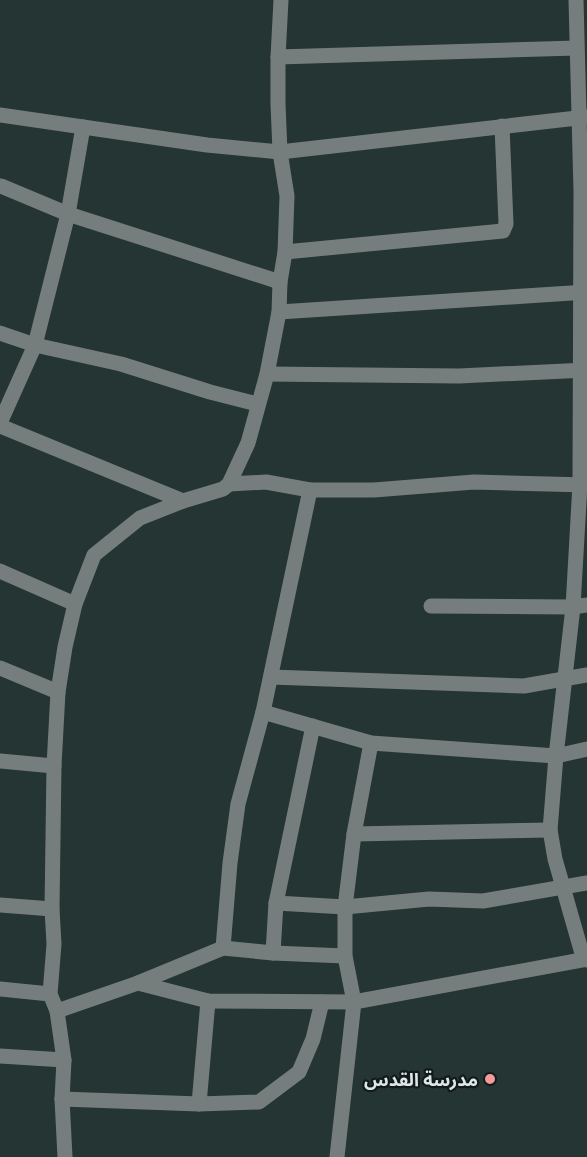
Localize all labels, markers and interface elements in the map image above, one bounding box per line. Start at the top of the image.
place label: مدرسة القدس [364,1069,478,1091]
marker: مدرسة القدس [483,1072,497,1086]

